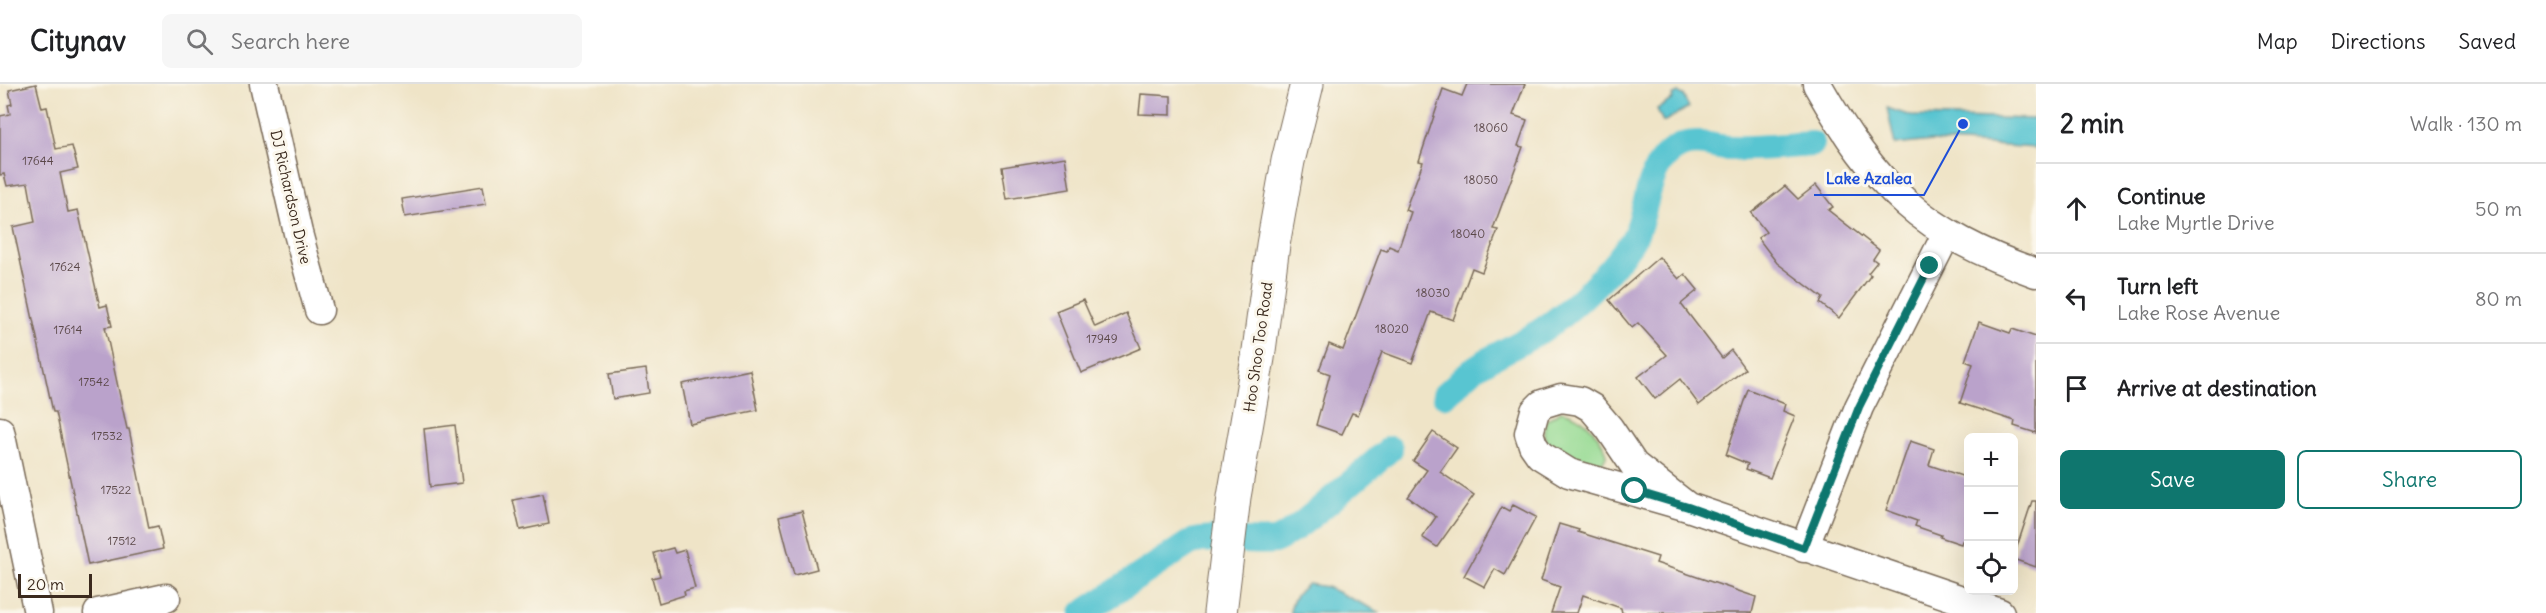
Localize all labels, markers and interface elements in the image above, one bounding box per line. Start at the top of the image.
search box [162,14,582,68]
text: Citynav [30,23,126,59]
icon: search [183,25,216,58]
text: Search here [231,27,350,55]
text: Map [2257,28,2298,55]
text: Directions [2331,28,2425,55]
text: Saved [2458,28,2516,55]
text: 2 min [2060,107,2124,140]
text: Walk · 130 m [2410,111,2522,136]
house number: 18060 [1474,120,1508,135]
street label: DJ Richardson Drive [266,128,316,266]
house number: 17644 [22,153,54,168]
callout: Lake Azalea [1814,161,1924,195]
text: Lake Azalea [1826,168,1912,188]
house number: 18050 [1464,172,1498,187]
text: Continue [2117,182,2206,210]
icon: ahead [2060,192,2093,225]
text: 50 m [2475,196,2522,221]
text: Lake Myrtle Drive [2117,210,2274,235]
house number: 18040 [1451,226,1485,241]
route end [1916,252,1942,278]
house number: 17624 [50,259,80,274]
text: Turn left [2117,272,2198,300]
street label: Hoo Shoo Too Road [1239,281,1277,413]
icon: left [2060,282,2093,315]
house number: 18030 [1416,285,1450,300]
text: 80 m [2475,286,2522,311]
text: Lake Rose Avenue [2117,300,2280,325]
house number: 18020 [1375,321,1409,336]
house number: 17614 [53,322,83,337]
house number: 17949 [1086,331,1118,346]
icon: arrive [2060,372,2093,405]
house number: 17542 [78,374,110,389]
text: Arrive at destination [2117,374,2317,402]
house number: 17532 [92,428,123,443]
map controls [1964,433,2018,595]
button: + [1964,433,2018,487]
button: Save [2060,450,2285,509]
button: Share [2297,450,2522,509]
route start [1621,477,1647,503]
house number: 17522 [101,482,132,497]
button: − [1964,487,2018,541]
house number: 17512 [108,533,137,548]
button: locate [1964,541,2018,595]
scale bar [18,571,92,598]
text: 20 m [27,574,64,594]

